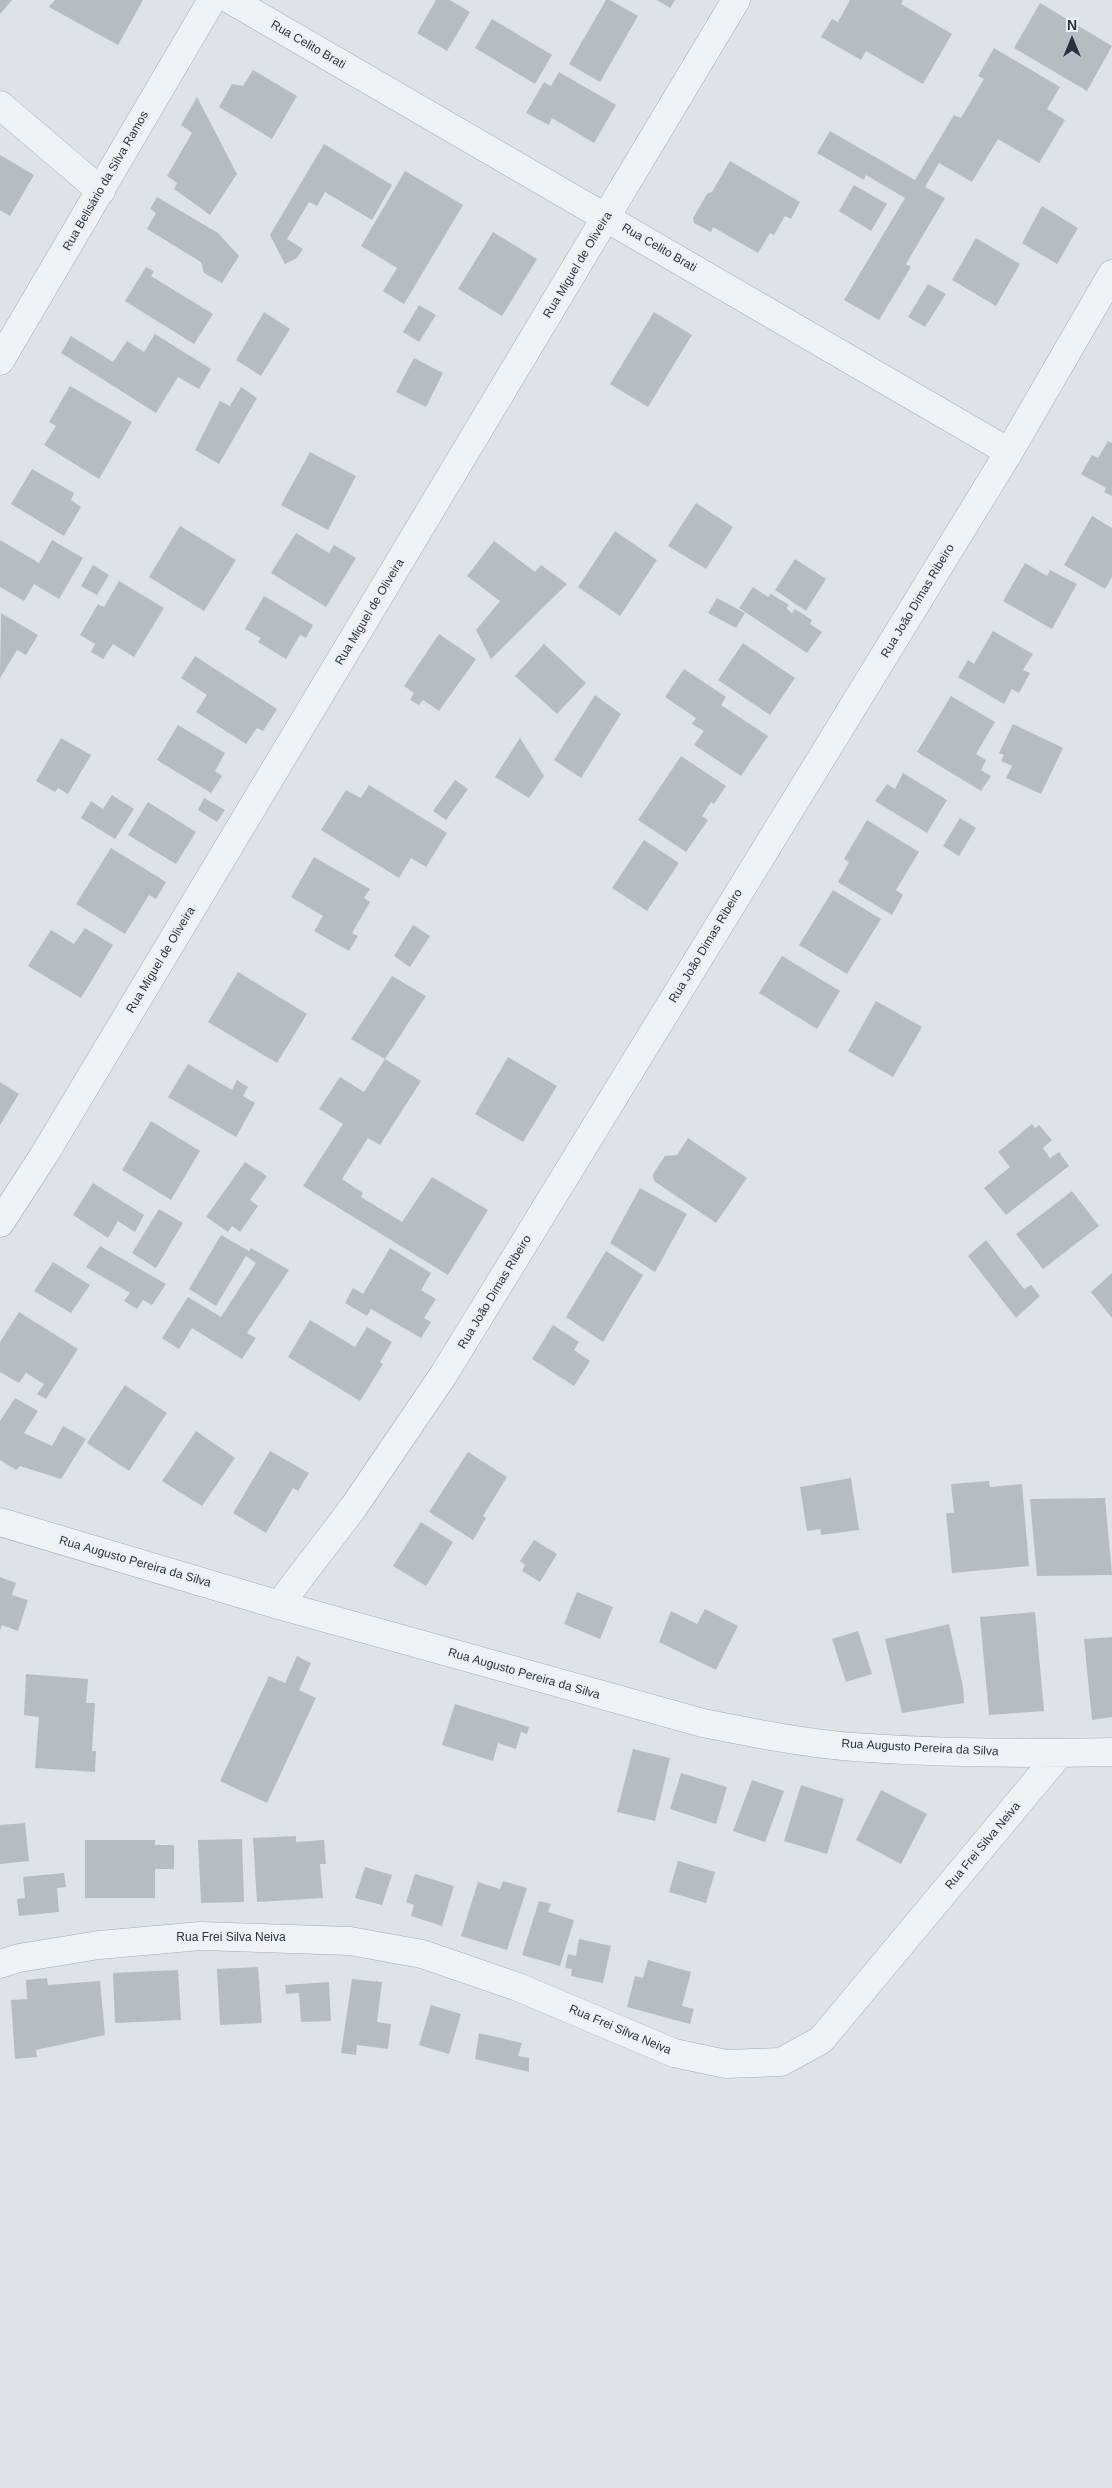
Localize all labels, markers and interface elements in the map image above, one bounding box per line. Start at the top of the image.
north arrow [1047,15,1097,65]
text: N [1067,17,1077,33]
street label: Rua Celito Brati [268,18,348,72]
street label: Rua Belisário da Silva Ramos [60,109,152,253]
street label: Rua Miguel de Oliveira [541,209,615,321]
street label: Rua Celito Brati [619,221,699,275]
street label: Rua João Dimas Ribeiro [878,542,958,660]
street label: Rua Miguel de Oliveira [333,556,407,668]
street label: Rua João Dimas Ribeiro [666,887,746,1005]
street label: Rua Miguel de Oliveira [124,904,198,1016]
street label: Rua João Dimas Ribeiro [455,1233,535,1351]
street label: Rua Augusto Pereira da Silva [57,1533,213,1591]
street label: Rua Augusto Pereira da Silva [446,1645,602,1703]
street label: Rua Augusto Pereira da Silva [841,1737,999,1759]
street label: Rua Frei Silva Neiva [942,1799,1024,1893]
street label: Rua Frei Silva Neiva [176,1931,286,1945]
street label: Rua Frei Silva Neiva [567,2002,673,2058]

